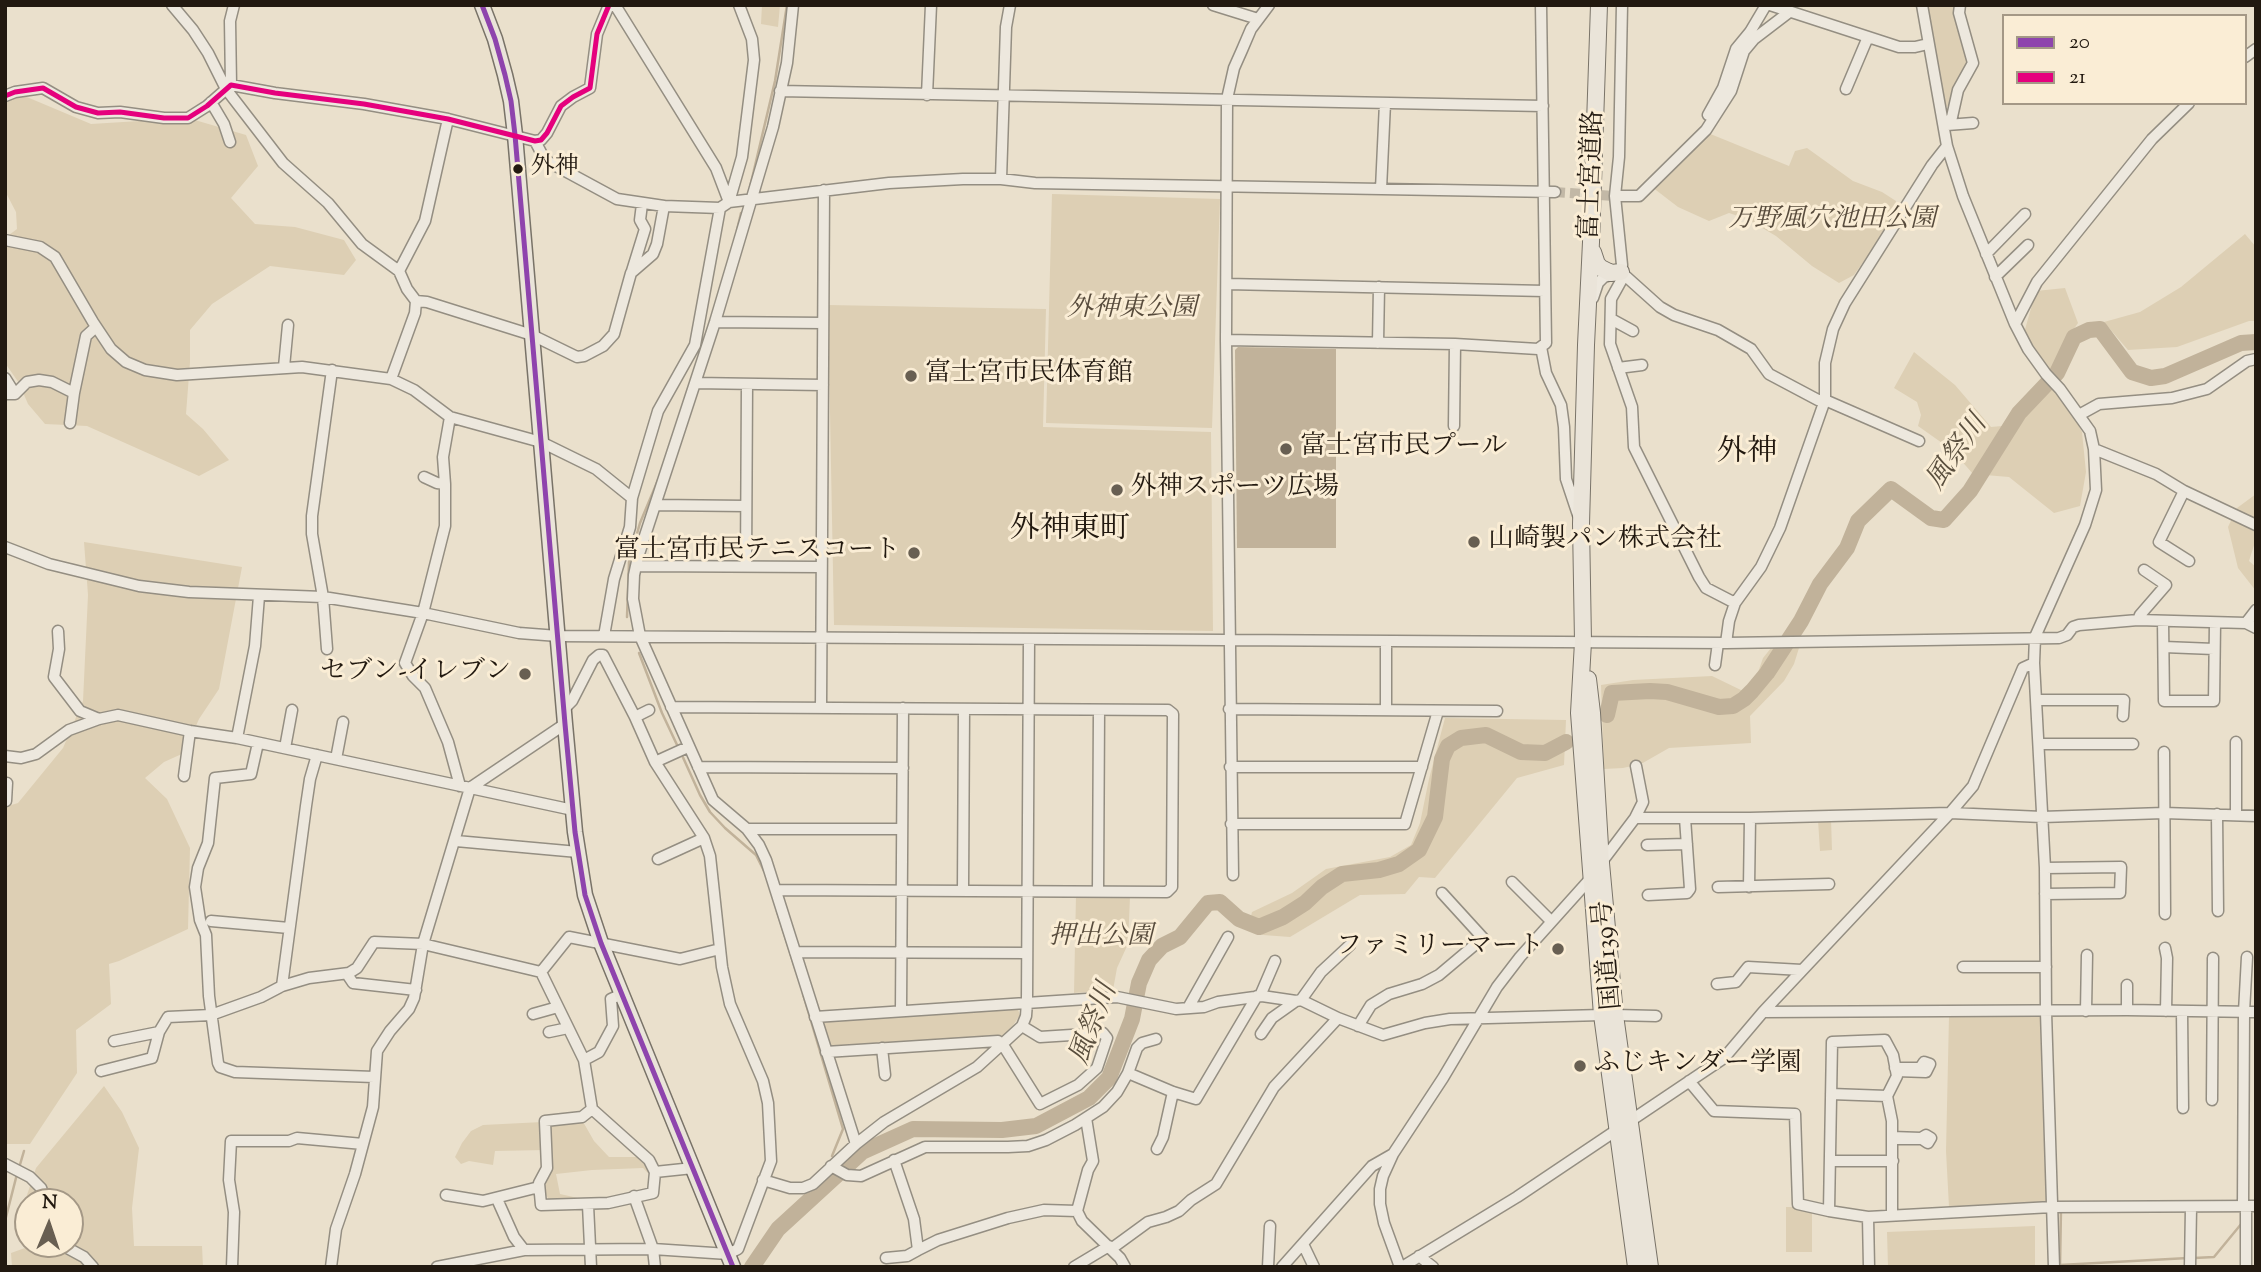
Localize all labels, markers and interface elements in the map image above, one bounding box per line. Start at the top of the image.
legend [2002,14,2247,105]
text: 20 [2069,28,2090,58]
text: 21 [2069,63,2086,93]
street label: 富士宮道路 [1576,109,1612,241]
place label: 外神 [531,155,579,183]
marker: 外神 [511,162,525,176]
park label: 万野風穴池田公園 [1728,206,1936,238]
park label: 外神東公園 [1067,295,1197,327]
place label: 富士宮市民体育館 [925,360,1133,392]
marker: 富士宮市民体育館 [903,368,919,384]
water label: 風祭川 [1921,410,1997,498]
place label: 富士宮市民プール [1300,433,1507,465]
district label: 外神 [1717,437,1777,473]
marker: 富士宮市民プール [1278,441,1294,457]
place label: 外神スポーツ広場 [1131,474,1339,506]
marker: 外神スポーツ広場 [1109,482,1125,498]
district label: 外神東町 [1010,514,1130,550]
place label: 山崎製パン株式会社 [1488,526,1722,558]
marker: 山崎製パン株式会社 [1466,534,1482,550]
place label: 富士宮市民テニスコート [614,537,900,569]
marker: 富士宮市民テニスコート [906,545,922,561]
place label: セブン-イレブン [320,658,511,690]
marker: セブン-イレブン [517,666,533,682]
street label: 国道139号 [1590,899,1630,1011]
park label: 押出公園 [1049,923,1153,955]
place label: ファミリーマート [1336,933,1544,965]
marker: ファミリーマート [1550,941,1566,957]
water label: 風祭川 [1065,980,1127,1070]
place label: ふじキンダー学園 [1594,1050,1802,1082]
marker: ふじキンダー学園 [1572,1058,1588,1074]
north arrow [14,1188,84,1258]
text: N [42,1190,58,1217]

